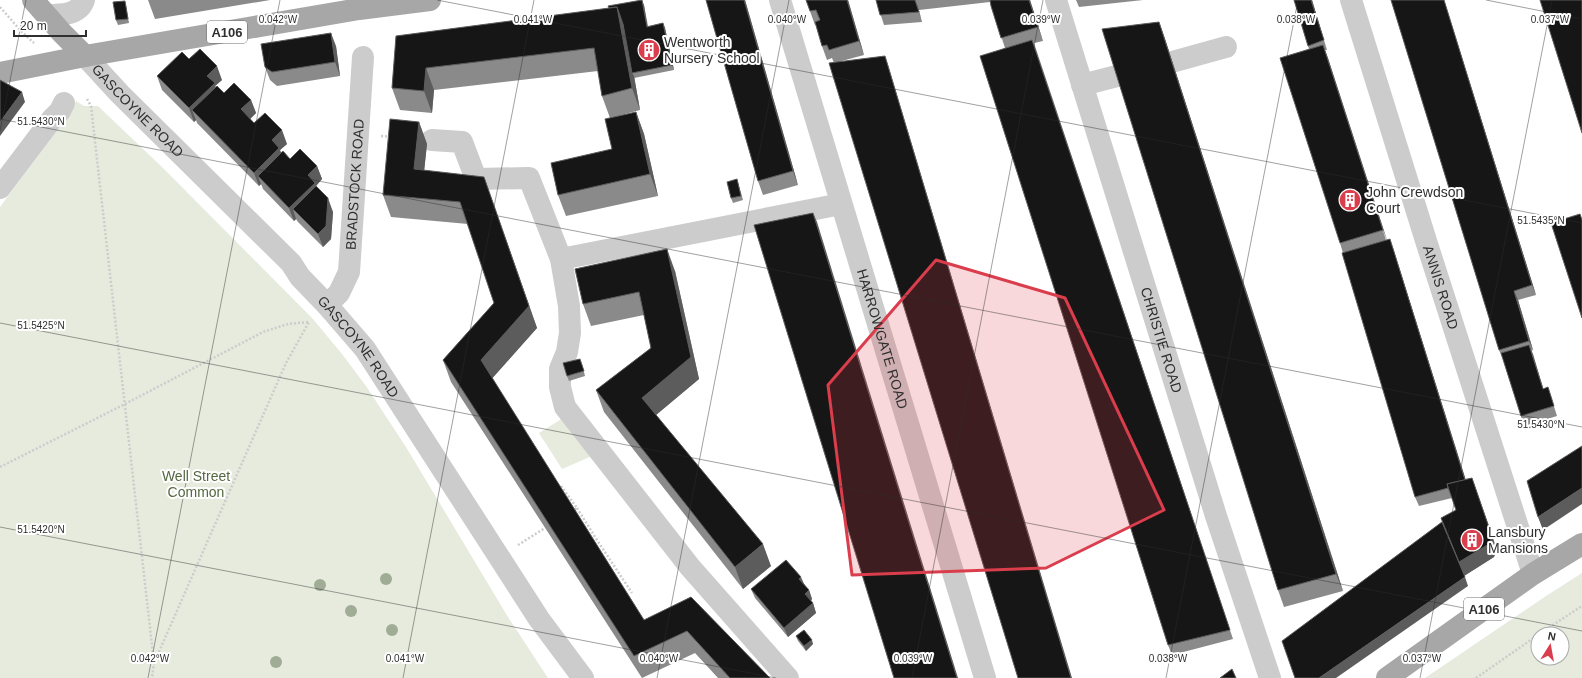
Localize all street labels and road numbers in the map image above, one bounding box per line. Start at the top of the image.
road number: A106 [207,21,247,43]
street label: GASCOYNE ROAD [89,61,187,160]
street label: BRADSTOCK ROAD [342,118,367,250]
street label: ANNIS ROAD [1420,243,1462,331]
street label: HARROWGATE ROAD [854,267,911,411]
street label: CHRISTIE ROAD [1138,285,1185,395]
street label: GASCOYNE ROAD [315,293,402,401]
road number: A106 [1464,598,1504,620]

